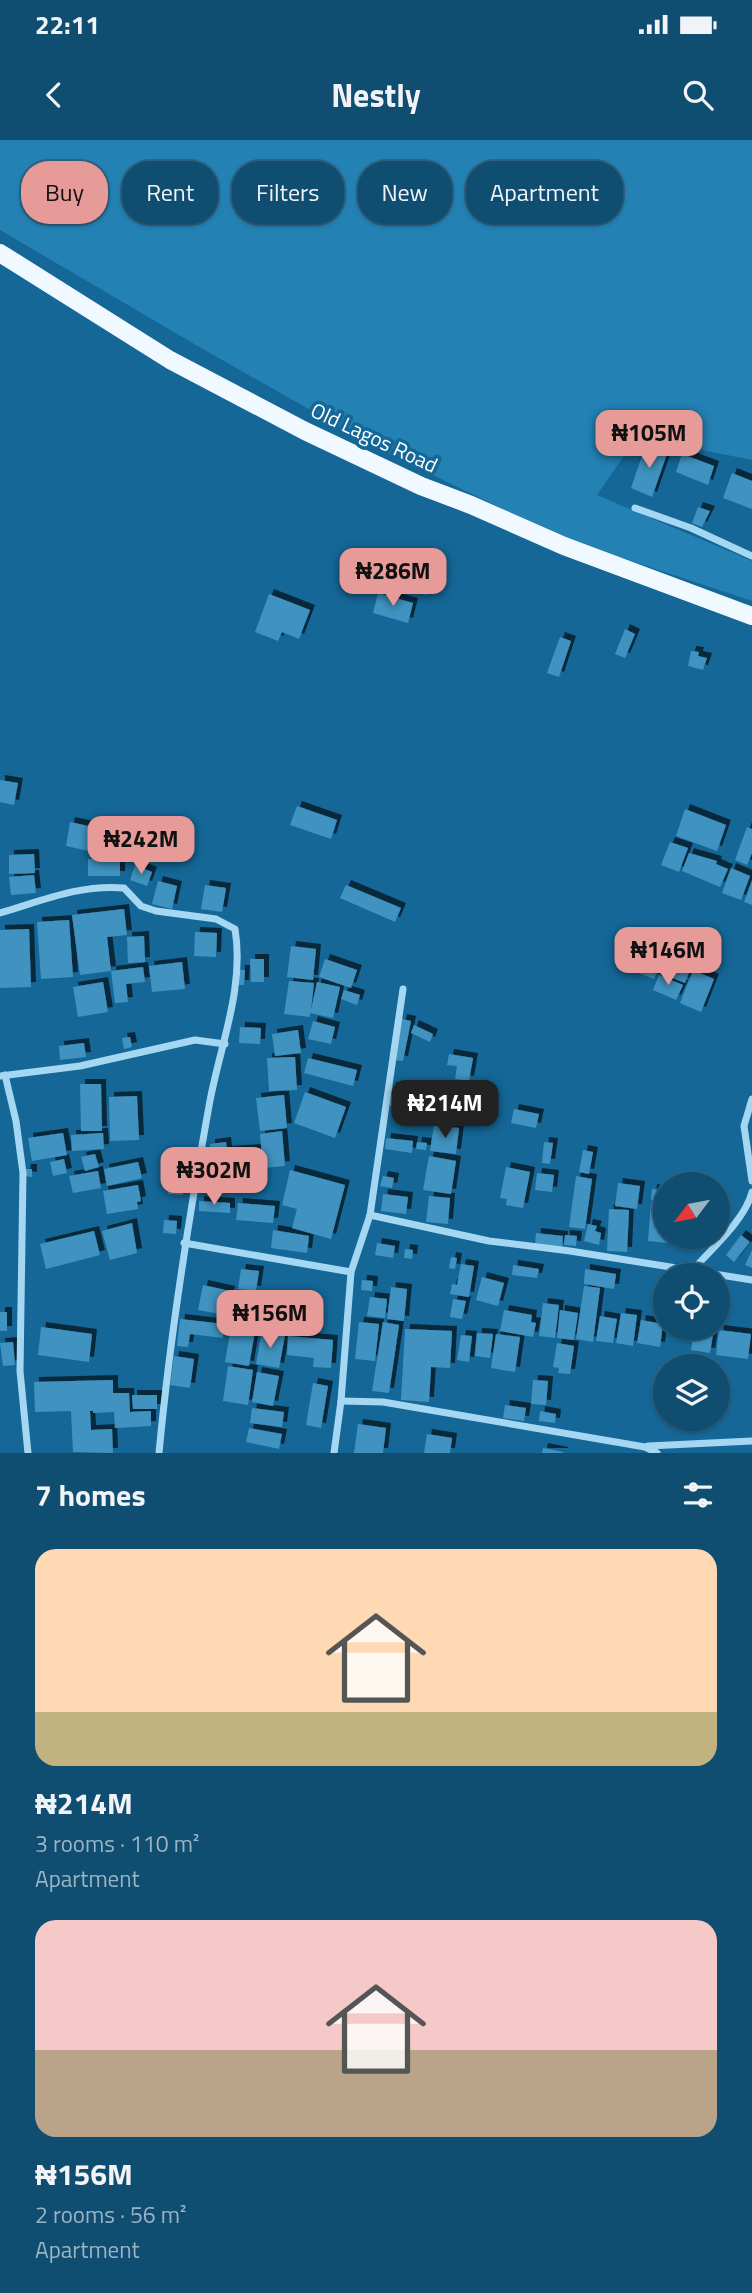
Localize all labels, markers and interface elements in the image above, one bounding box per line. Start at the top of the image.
text: 22:11 [35,5,100,44]
text: Nestly [331,71,421,119]
icon: back [35,76,73,114]
icon: search [679,76,717,114]
chip: Buy [21,161,108,224]
chip: Rent [122,161,218,224]
chip: Filters [232,161,344,224]
chip: New [358,161,452,224]
chip: Apartment [466,161,623,224]
street label: Old Lagos Road [306,394,443,480]
pin: ₦105M [600,410,698,470]
text: ₦105M [612,415,686,450]
pin: ₦286M [344,548,442,608]
text: ₦286M [356,553,430,588]
pin: ₦242M [92,816,190,876]
text: ₦242M [104,821,178,856]
pin: ₦146M [619,928,717,987]
text: ₦146M [631,932,705,967]
pin: ₦214M [396,1080,494,1140]
text: ₦214M [408,1085,482,1120]
pin: ₦302M [165,1147,263,1207]
text: ₦302M [177,1152,251,1187]
north arrow [653,1172,730,1250]
map controls [653,1172,730,1431]
button: locate [653,1263,730,1340]
pin: ₦156M [221,1290,319,1350]
text: ₦156M [233,1295,307,1330]
button: layers [653,1354,730,1431]
text: 7 homes [35,1472,146,1518]
icon: filters [679,1476,717,1514]
icon: home [313,1595,439,1721]
text: ₦214M [35,1780,133,1826]
text: 3 rooms · 110 m² [35,1826,199,1861]
text: Apartment [35,1861,140,1896]
icon: home [313,1966,439,2092]
text: ₦156M [35,2151,133,2197]
text: 2 rooms · 56 m² [35,2197,186,2232]
text: Apartment [35,2232,140,2267]

